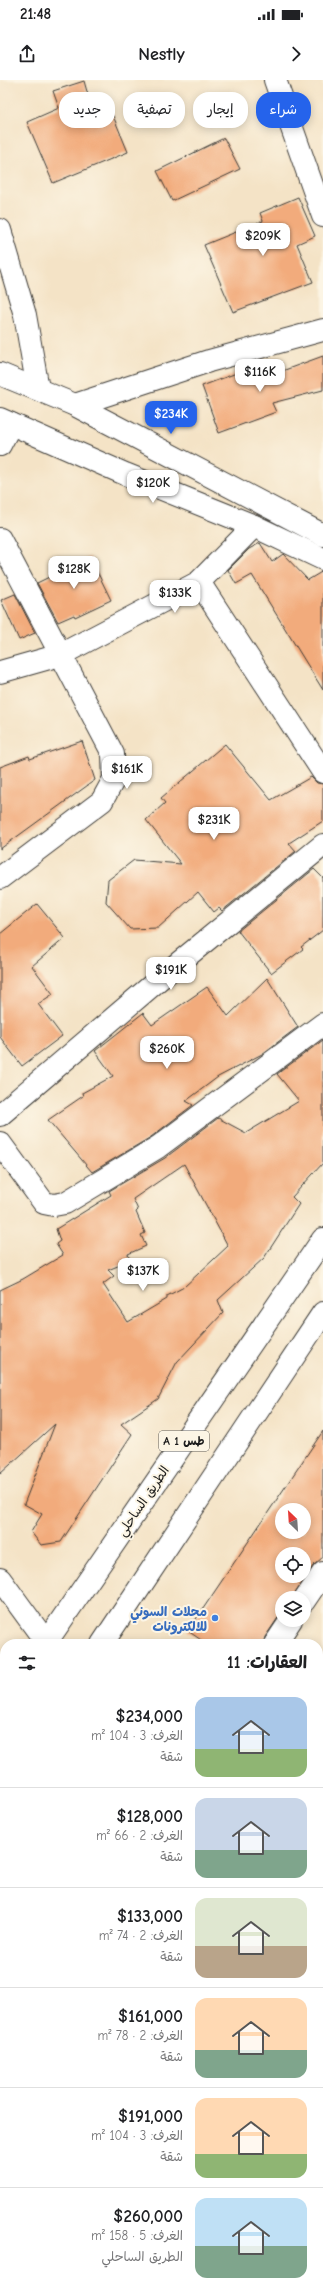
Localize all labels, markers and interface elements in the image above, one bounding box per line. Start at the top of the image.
text: 21:48 [20,5,51,23]
icon: share [16,43,38,65]
icon: forward [285,43,307,65]
text: Nestly [138,44,185,65]
chip: جديد [59,92,115,128]
chip: تصفية [123,92,185,128]
chip: إيجار [193,92,248,128]
chip: شراء [256,92,311,128]
pin: $209K [235,223,291,257]
text: $209K [245,228,281,243]
pin: $116K [232,359,288,393]
text: $116K [244,364,276,379]
pin: $234K [143,401,199,435]
text: $234K [154,406,188,421]
pin: $120K [125,470,181,504]
text: $120K [136,475,170,490]
pin: $128K [46,556,102,590]
text: $128K [57,561,91,576]
pin: $133K [147,580,203,614]
text: $133K [158,585,192,600]
pin: $161K [99,756,155,790]
text: $161K [111,761,143,776]
pin: $231K [186,807,242,841]
text: $231K [197,812,231,827]
pin: $191K [143,957,199,991]
text: $191K [155,962,187,977]
pin: $260K [139,1036,195,1070]
text: $260K [149,1041,185,1056]
pin: $137K [115,1258,171,1292]
text: $137K [127,1263,159,1278]
road number: A 1 طس [159,1431,209,1451]
street label: الطريق الساحلي [114,1463,175,1541]
north arrow [275,1503,311,1539]
map controls [275,1503,311,1627]
button: locate [275,1547,311,1583]
button: layers [275,1591,311,1627]
place label: محلات السوني للالكترونات [130,1604,207,1635]
marker: محلات السوني للالكترونات [210,1613,220,1623]
icon: filters [16,1652,38,1674]
text: العقارات: 11 [227,1653,307,1672]
text: $234,000 [116,1707,183,1726]
icon: home [227,1713,275,1761]
text: الغرف: 3 · 104 m² [91,1728,183,1743]
text: شقة [160,1749,183,1764]
text: $128,000 [116,1807,183,1826]
icon: home [227,1814,275,1862]
text: الغرف: 2 · 66 m² [96,1828,183,1843]
text: شقة [160,1849,183,1864]
text: $133,000 [117,1907,183,1926]
icon: home [227,1914,275,1962]
text: الغرف: 2 · 74 m² [99,1928,183,1943]
text: شقة [160,1949,183,1964]
text: $161,000 [118,2007,183,2026]
icon: home [227,2014,275,2062]
text: الغرف: 2 · 78 m² [97,2028,183,2043]
text: شقة [160,2049,183,2064]
text: $191,000 [118,2107,183,2126]
icon: home [227,2114,275,2162]
text: الغرف: 3 · 104 m² [91,2128,183,2143]
text: شقة [160,2149,183,2164]
text: $260,000 [113,2207,183,2226]
icon: home [227,2214,275,2262]
text: الغرف: 5 · 158 m² [91,2228,183,2243]
text: الطريق الساحلي [101,2249,183,2264]

